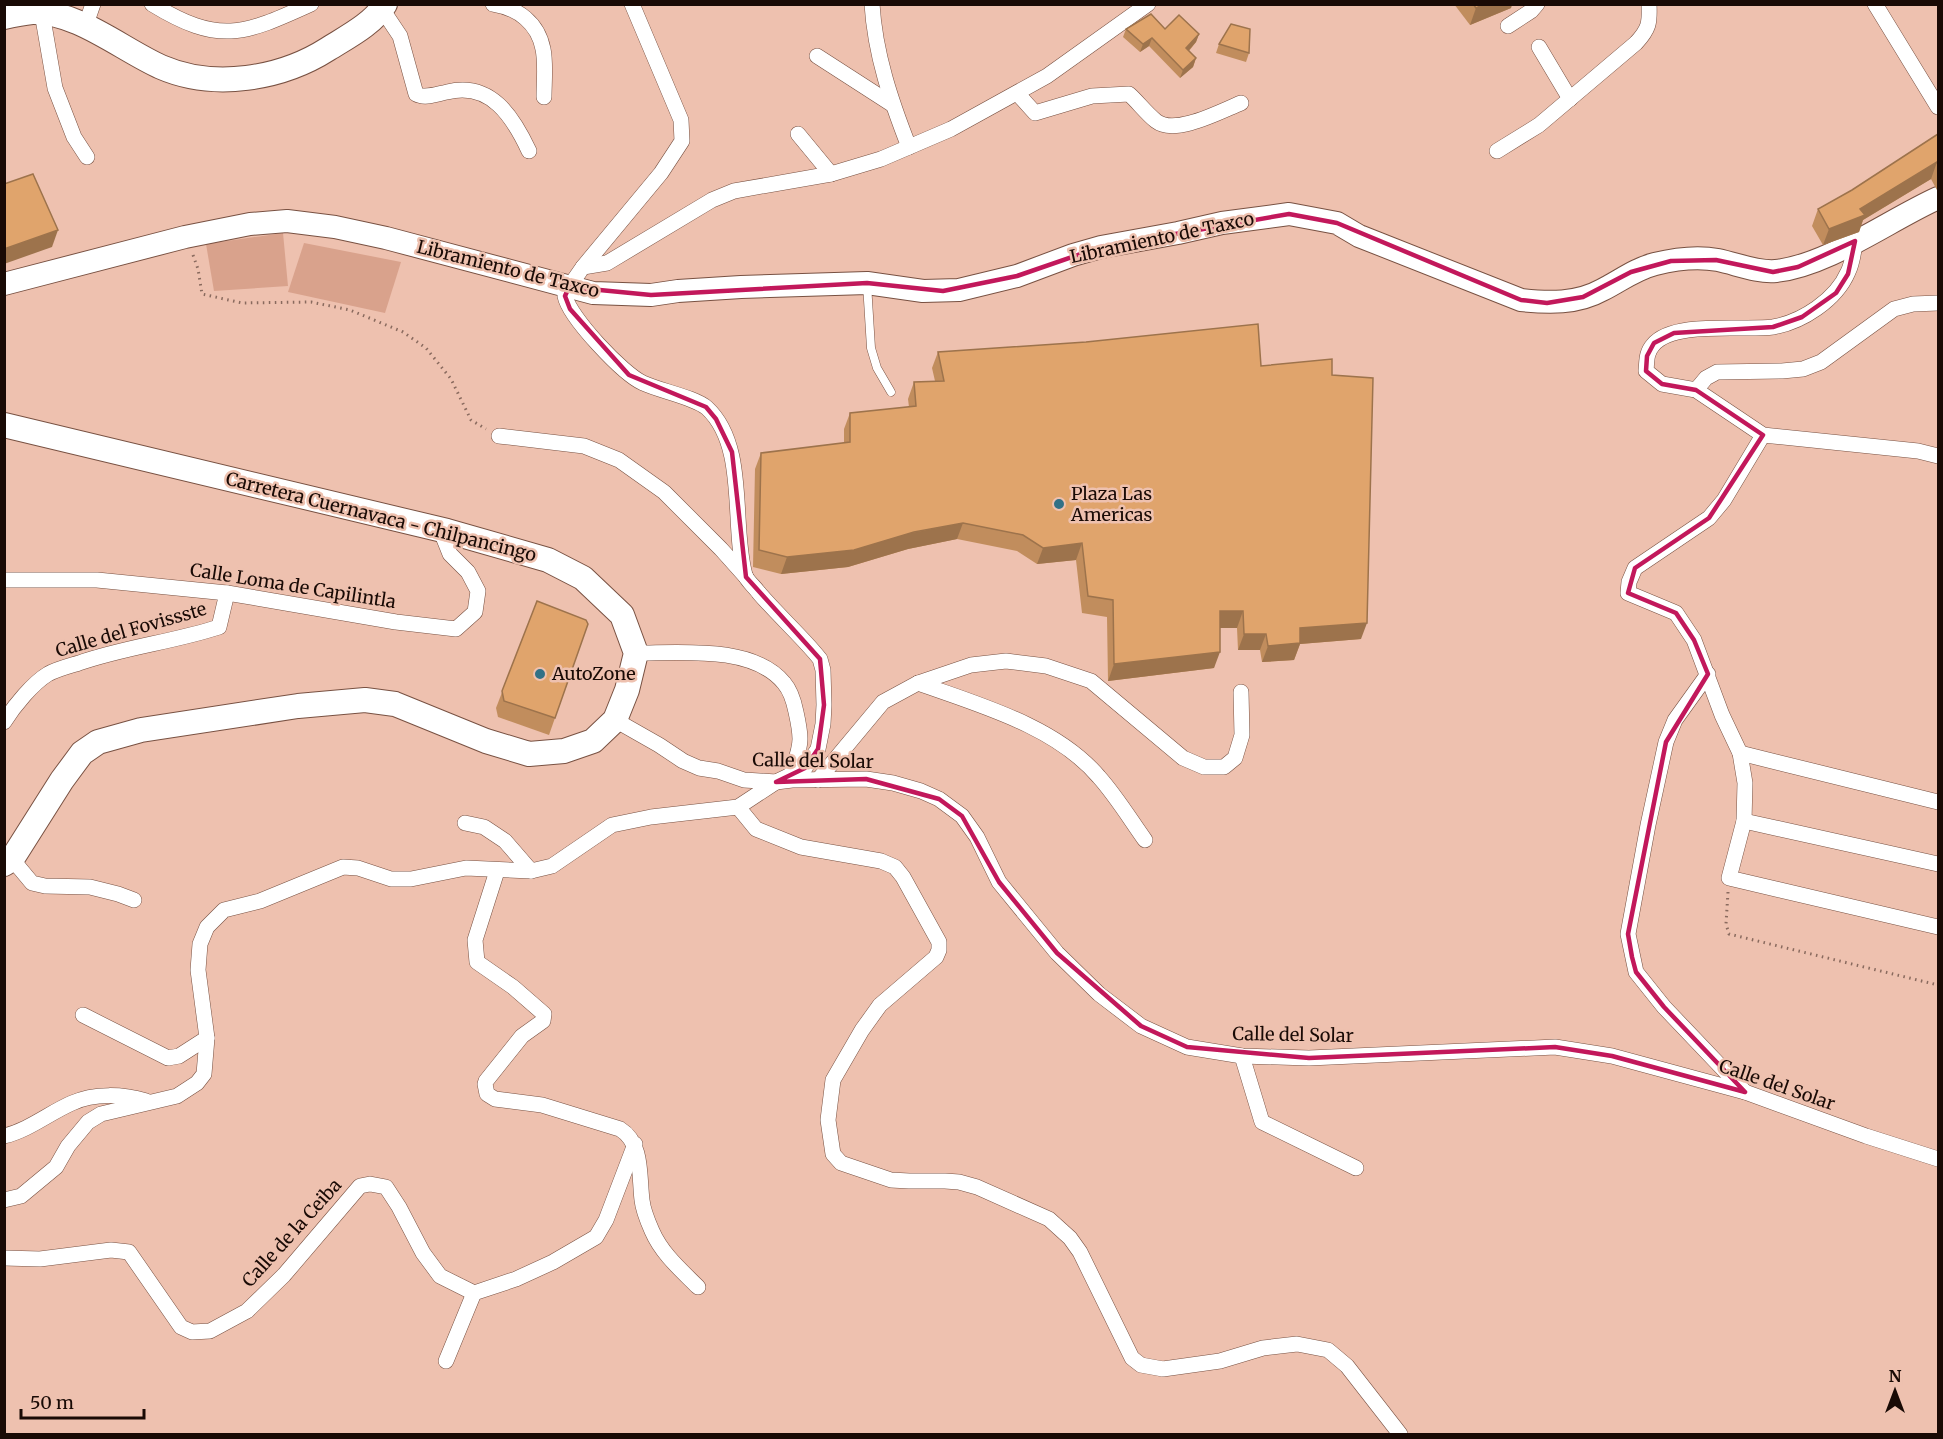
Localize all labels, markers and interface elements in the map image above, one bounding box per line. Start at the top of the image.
street label: Libramiento de Taxco [1068,207,1256,268]
street label: Libramiento de Taxco [414,235,602,302]
street label: Carretera Cuernavaca - Chilpancingo [224,467,539,566]
place label: Plaza Las Americas [1070,482,1153,526]
marker: Plaza Las Americas [1052,497,1066,511]
street label: Calle Loma de Capilintla [188,558,398,613]
street label: Calle del Fovissste [53,597,209,662]
place label: AutoZone [551,662,636,685]
marker: AutoZone [533,667,547,681]
street label: Calle del Solar [752,748,874,773]
street label: Calle del Solar [1232,1022,1354,1047]
street label: Calle del Solar [1716,1054,1838,1115]
street label: Calle de la Ceiba [237,1174,346,1292]
north arrow [1865,1361,1925,1421]
text: N [1889,1366,1902,1386]
scale bar [21,1382,144,1420]
text: 50 m [30,1391,74,1414]

